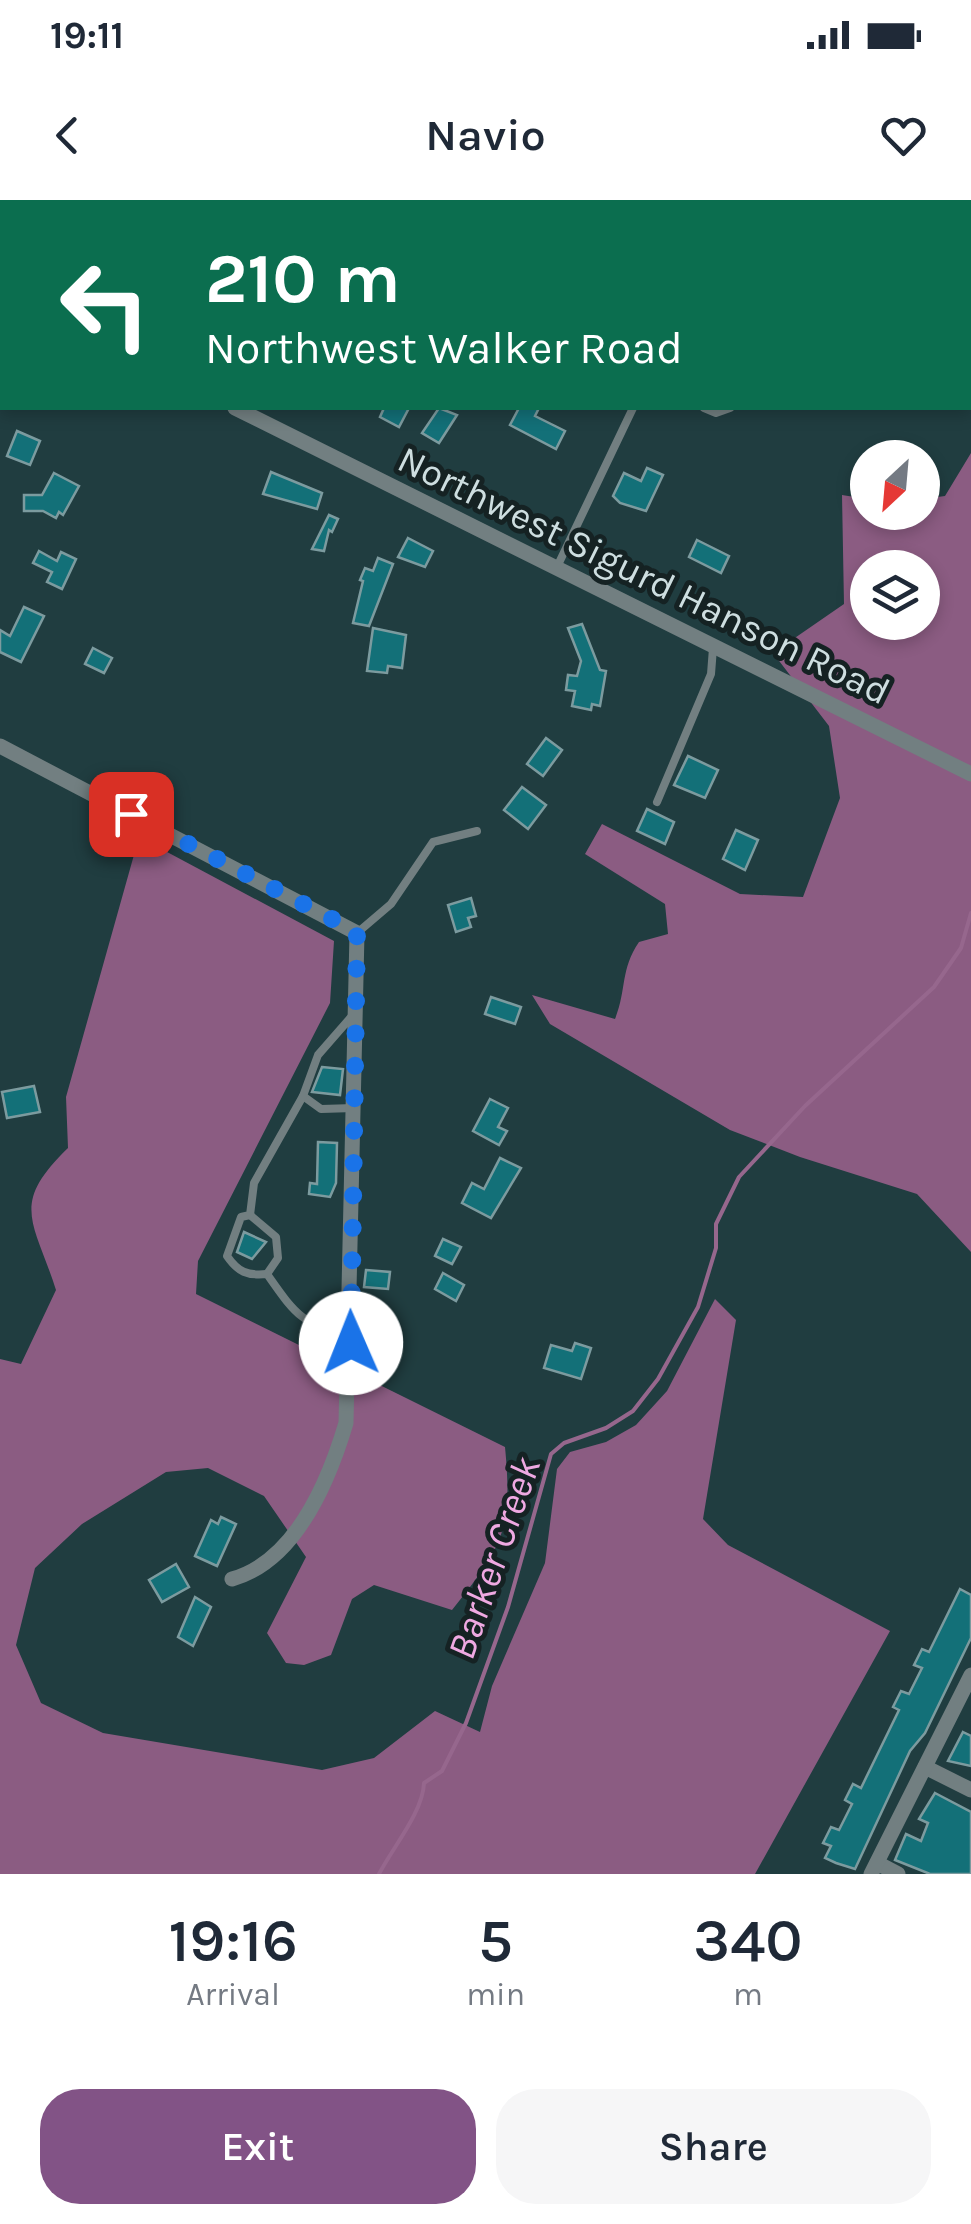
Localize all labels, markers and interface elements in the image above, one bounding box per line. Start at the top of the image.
text: 19:11 [50,13,124,58]
icon: back [40,108,95,163]
icon: heart [876,108,931,163]
text: Navio [425,109,546,161]
text: 210 m [205,238,401,320]
icon: left [40,240,170,370]
text: Northwest Walker Road [205,322,683,374]
street label: Northwest Sigurd Hanson Road [391,437,897,714]
north arrow [850,440,940,530]
map controls [850,440,940,640]
button: layers [850,550,940,640]
pin [89,772,174,857]
icon: arrive [104,787,159,842]
position arrow [299,1291,403,1395]
water label: Barker Creek [437,1450,550,1665]
text: 19:16 [168,1906,298,1976]
text: 5 [478,1906,513,1976]
text: 340 [693,1906,803,1976]
text: Arrival [186,1976,280,2013]
text: min [466,1976,525,2013]
text: m [733,1976,763,2013]
button: Exit [40,2089,476,2204]
button: Share [496,2089,931,2204]

